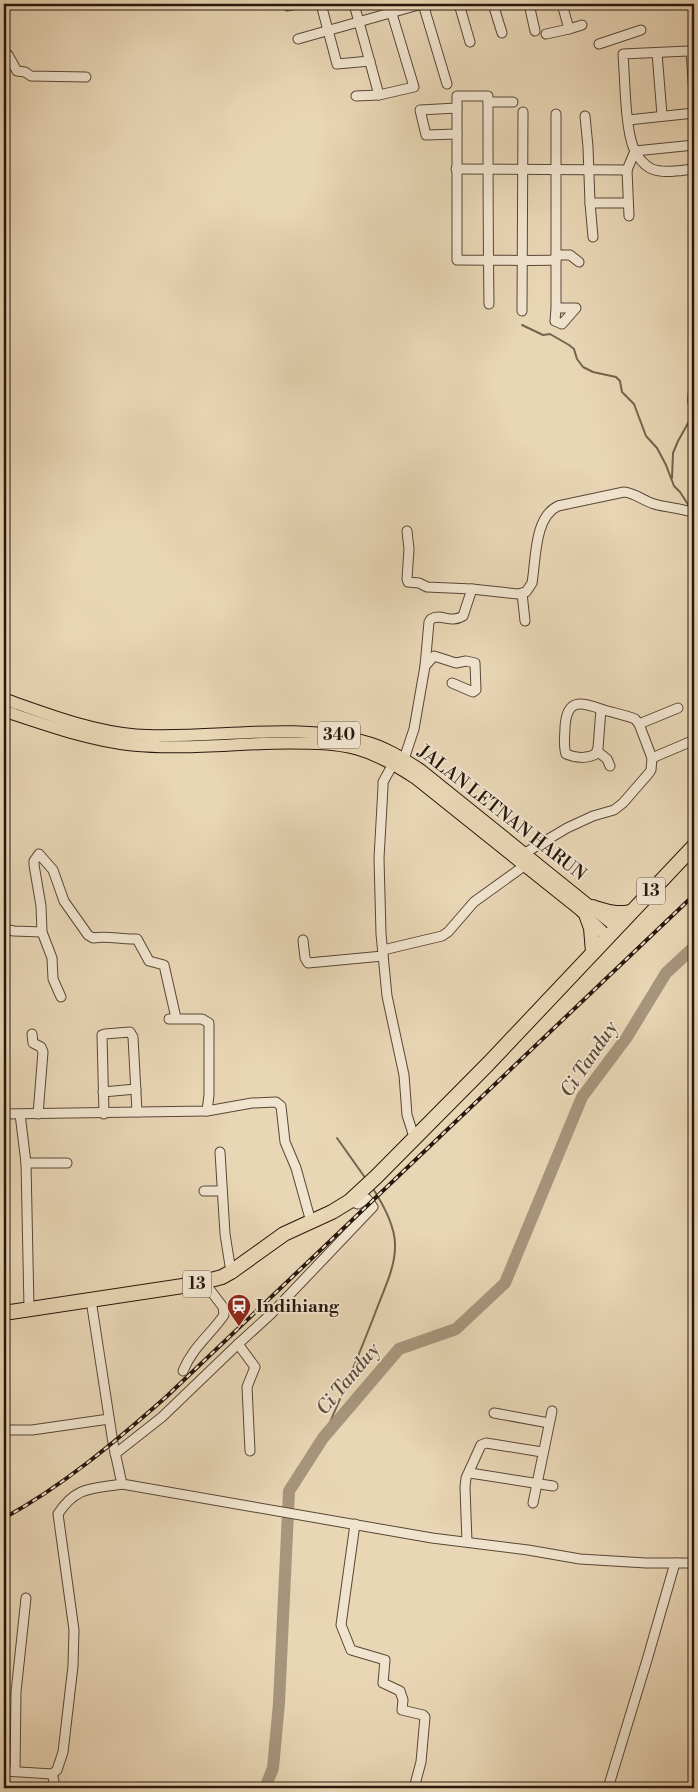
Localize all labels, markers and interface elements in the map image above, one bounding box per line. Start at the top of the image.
road number: 340 [318,722,360,748]
street label: JALAN LETNAN HARUN [413,740,591,886]
road number: 13 [637,878,665,904]
water label: Ci Tanduy [555,1016,624,1102]
road number: 13 [183,1270,211,1298]
station icon: Indihiang [226,1293,252,1327]
place label: Indihiang [256,1295,340,1318]
water label: Ci Tanduy [311,1337,386,1420]

